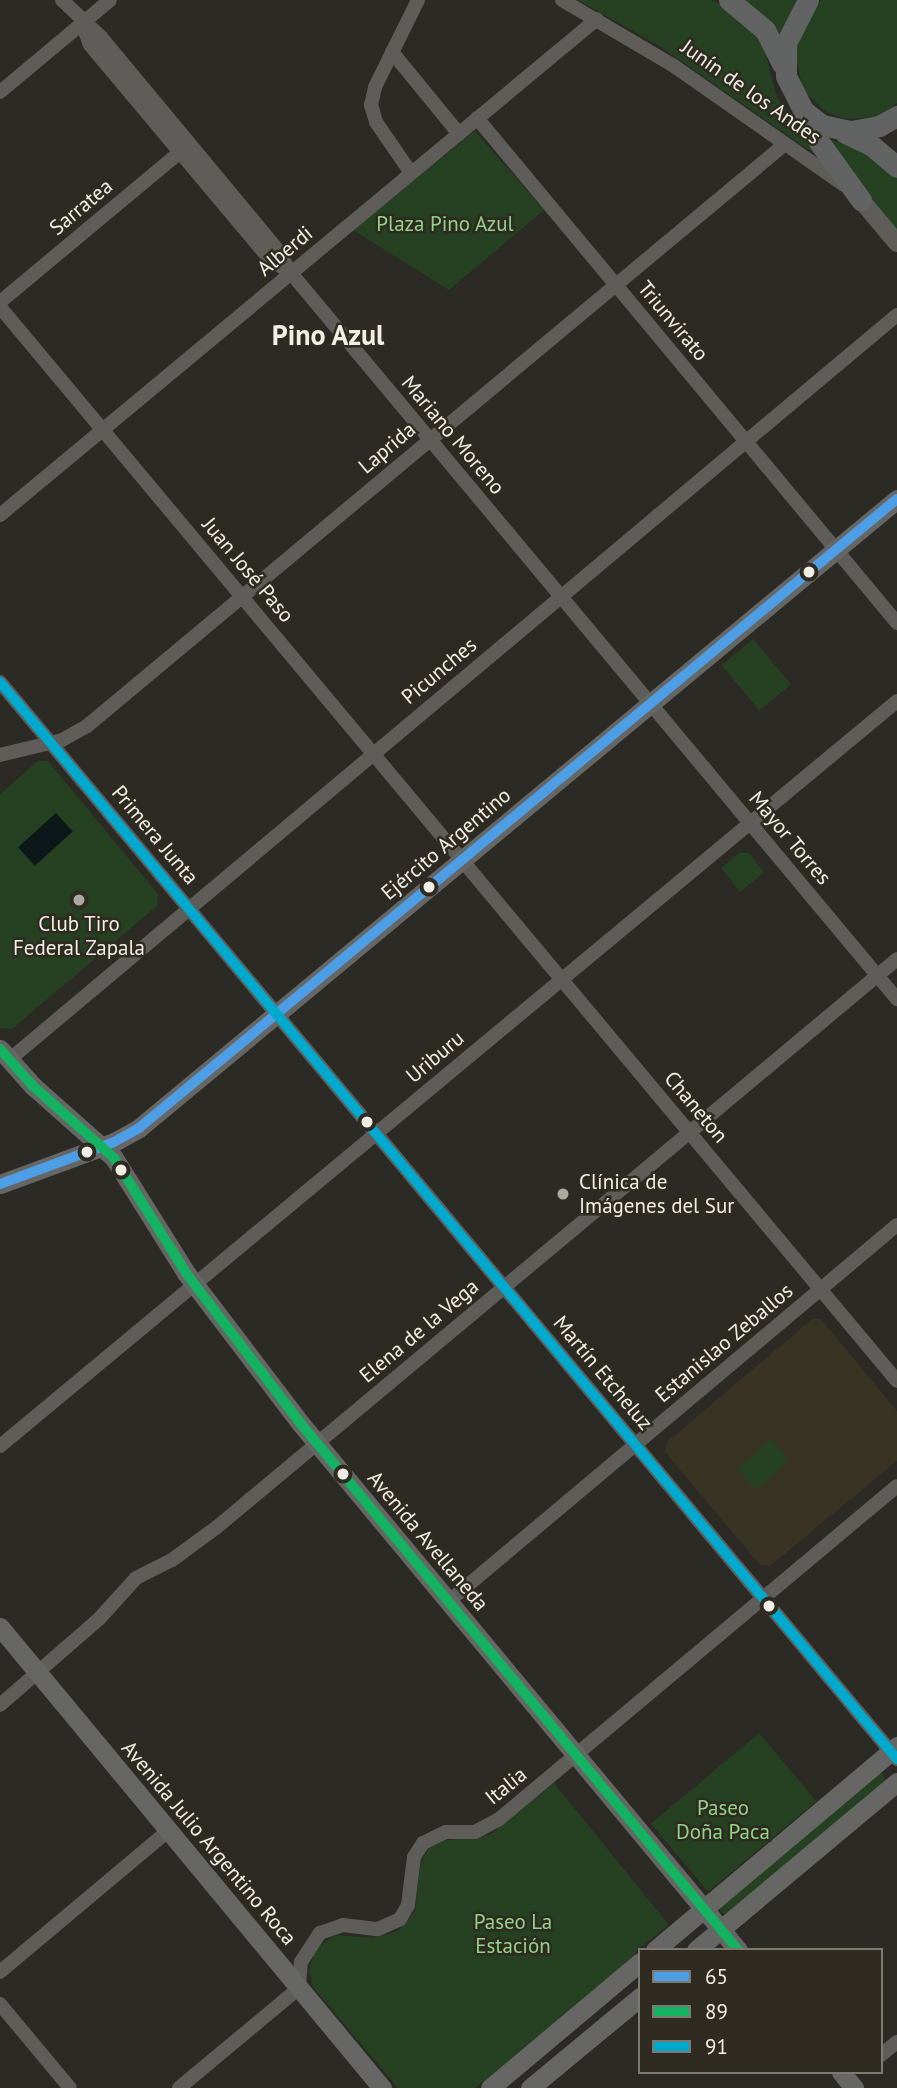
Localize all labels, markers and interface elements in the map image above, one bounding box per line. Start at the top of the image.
street label: Junín de los Andes [676,34,826,150]
street label: Sarratea [44,173,118,241]
park label: Plaza Pino Azul [376,211,514,237]
street label: Alberdi [252,221,318,281]
street label: Triunvirato [632,276,714,366]
district label: Pino Azul [271,318,385,352]
street label: Mariano Moreno [396,371,510,499]
street label: Laprida [353,417,421,479]
street label: Juan José Paso [197,513,299,627]
unlabelled marker [802,565,816,579]
street label: Picunches [396,632,482,710]
street label: Primera Junta [106,781,204,889]
street label: Ejército Argentino [376,782,516,906]
street label: Mayor Torres [744,786,836,890]
unlabelled marker [422,880,436,894]
marker: Club Tiro Federal Zapala [71,892,87,908]
place label: Club Tiro Federal Zapala [13,911,145,961]
street label: Uriburu [401,1026,469,1088]
street label: Chaneton [659,1066,733,1148]
unlabelled marker [360,1115,374,1129]
unlabelled marker [80,1145,94,1159]
unlabelled marker [114,1163,128,1177]
place label: Clínica de Imágenes del Sur [579,1169,734,1219]
marker: Clínica de Imágenes del Sur [553,1184,573,1204]
street label: Elena de la Vega [354,1274,484,1388]
street label: Estanislao Zeballos [650,1278,798,1408]
street label: Martín Etcheluz [548,1311,658,1435]
street label: Avenida Avellaneda [362,1466,494,1616]
unlabelled marker [336,1467,350,1481]
unlabelled marker [762,1599,776,1613]
street label: Avenida Julio Argentino Roca [116,1736,302,1950]
street label: Italia [480,1762,532,1810]
park label: Paseo Doña Paca [676,1795,770,1845]
park label: Paseo La Estación [474,1909,552,1959]
legend [638,1948,883,2074]
text: 65 [705,1963,728,1990]
text: 89 [705,1998,728,2025]
text: 91 [705,2033,728,2060]

